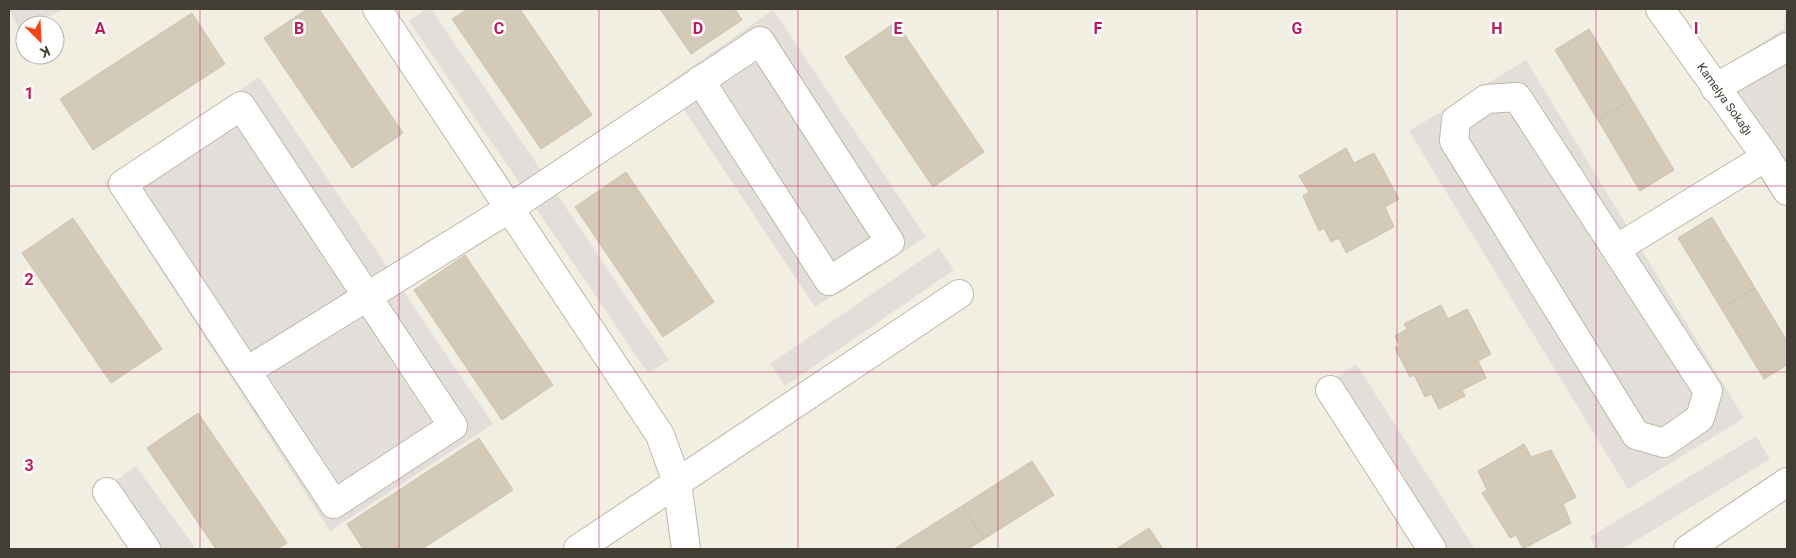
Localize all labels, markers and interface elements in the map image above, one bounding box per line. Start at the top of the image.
north arrow [15,15,65,65]
text: A [95,19,106,38]
text: B [294,19,304,38]
text: C [494,19,504,38]
text: D [693,19,703,38]
text: E [894,19,903,38]
text: F [1094,19,1103,38]
text: G [1292,19,1303,38]
text: H [1491,19,1503,38]
text: I [1694,19,1698,38]
text: K [38,43,53,61]
street label: Kamelya Sokağı [1694,60,1755,138]
text: 1 [24,84,34,103]
text: 2 [24,270,34,289]
text: 3 [24,456,34,475]

